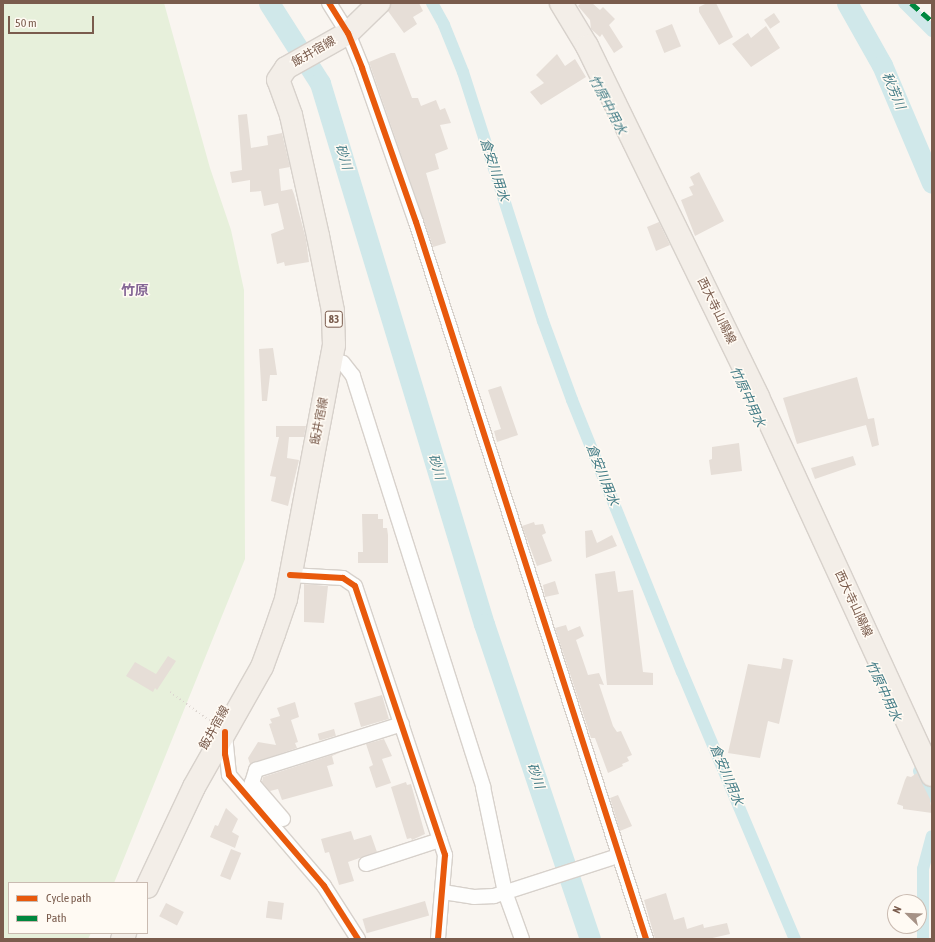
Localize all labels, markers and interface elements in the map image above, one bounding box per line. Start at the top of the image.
scale bar [10,8,96,34]
text: 50 m [15,16,37,30]
street label: 飯井宿線 [290,34,338,70]
water label: 秋芳川 [878,70,908,112]
water label: 竹原中用水 [585,73,629,137]
water label: 倉安川用水 [477,137,511,203]
water label: 砂川 [332,142,354,172]
street label: 西大寺山陽線 [694,275,738,347]
district label: 竹原 [121,282,149,298]
road number: 83 [324,310,344,328]
water label: 竹原中用水 [726,364,768,430]
street label: 飯井宿線 [308,396,332,446]
water label: 倉安川用水 [583,442,621,508]
water label: 砂川 [425,452,447,482]
street label: 西大寺山陽線 [831,568,875,640]
water label: 竹原中用水 [862,658,904,724]
street label: 飯井宿線 [197,704,233,752]
water label: 倉安川用水 [706,742,746,808]
water label: 砂川 [523,761,547,791]
legend [8,882,148,934]
text: Cycle path [46,891,91,905]
north arrow [887,894,927,934]
text: N [890,904,904,915]
text: Path [46,911,67,925]

